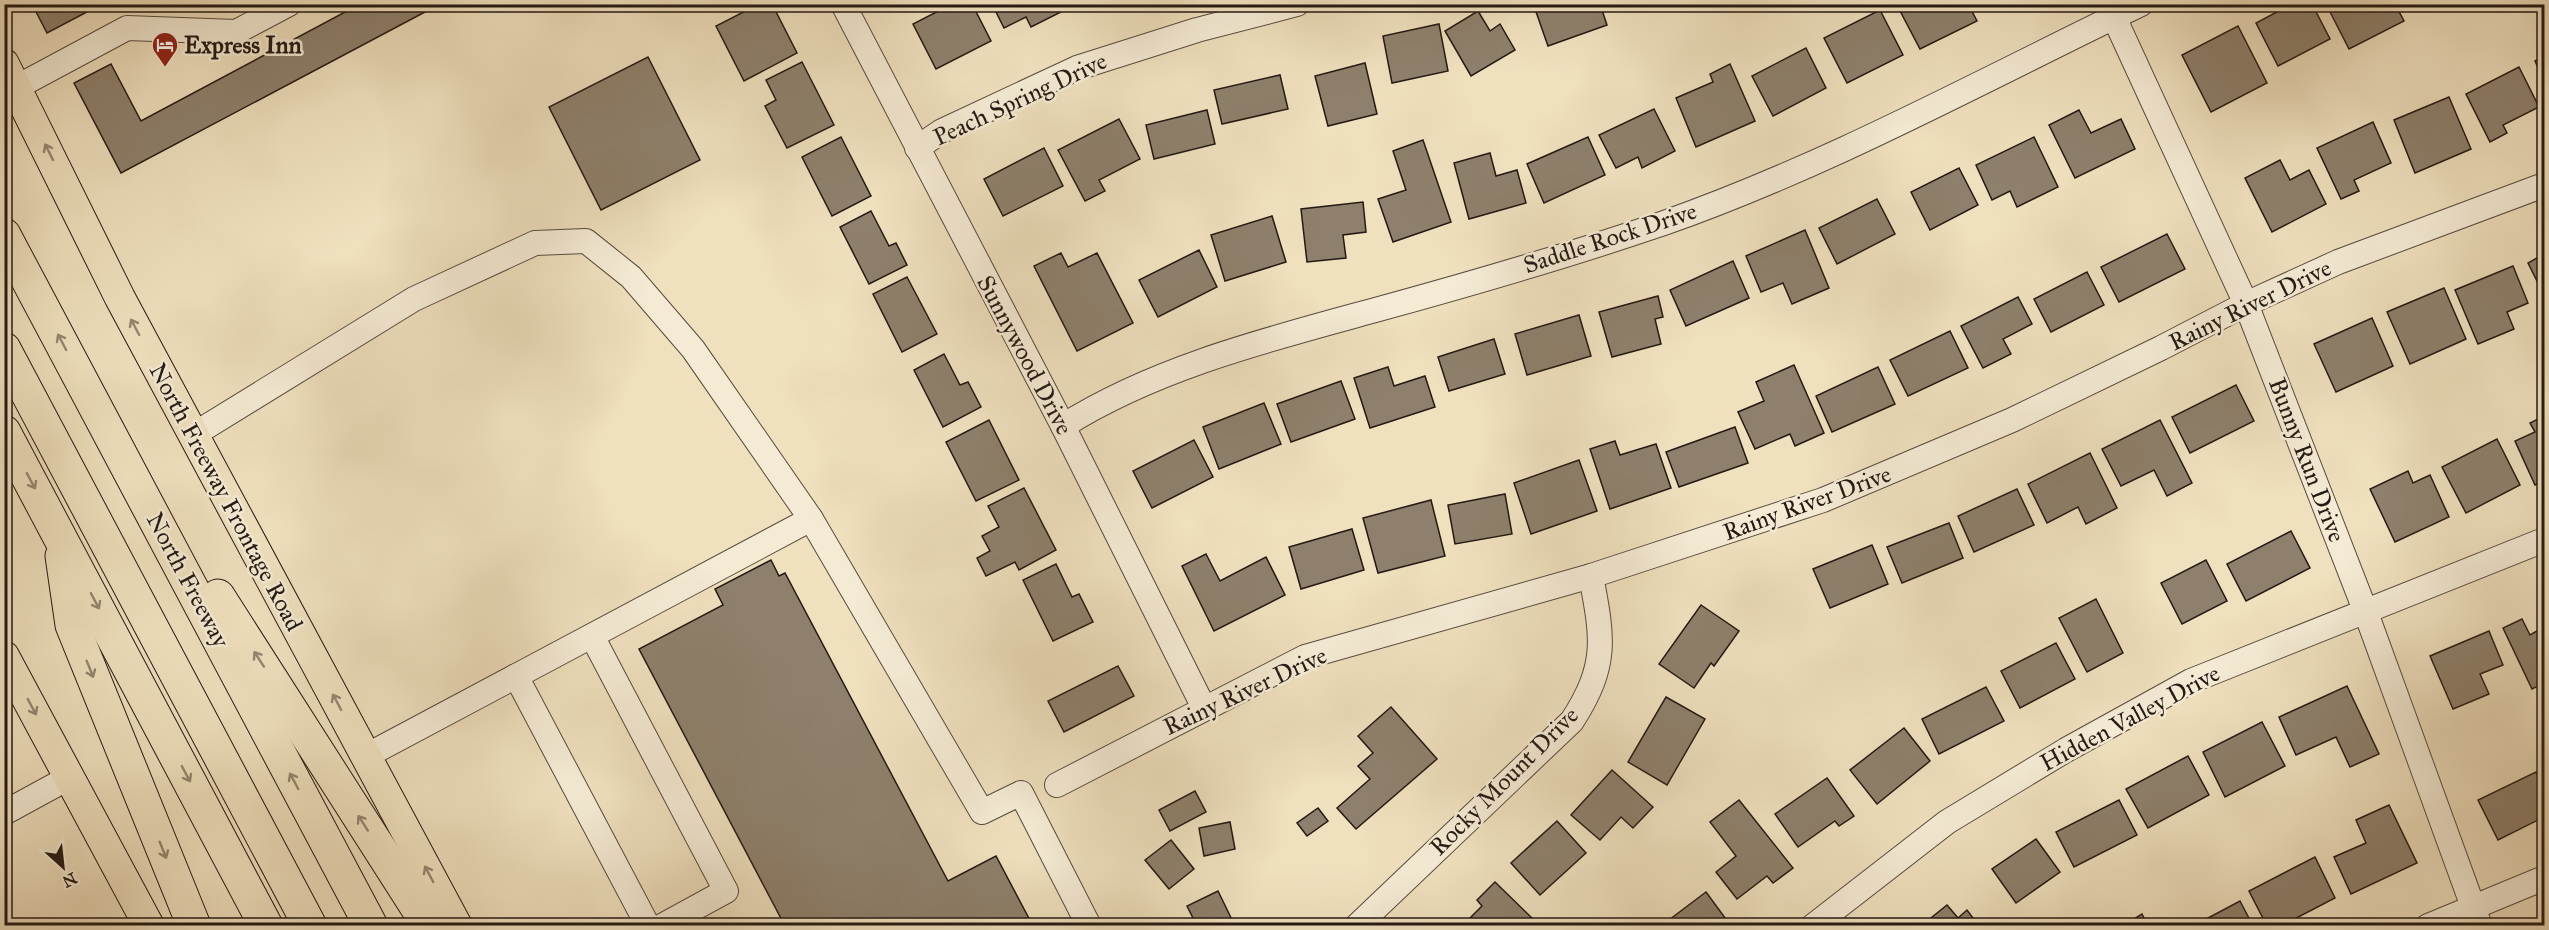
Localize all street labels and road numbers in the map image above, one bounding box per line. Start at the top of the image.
street label: Peach Spring Drive [928,46,1112,152]
street label: Saddle Rock Drive [1520,196,1700,280]
street label: Rainy River Drive [2164,253,2336,357]
street label: Sunnywood Drive [970,270,1080,440]
street label: North Freeway Frontage Road [143,358,309,636]
street label: Bunny Run Drive [2262,374,2352,546]
street label: Rainy River Drive [1719,459,1895,547]
street label: North Freeway [140,508,236,652]
street label: Rainy River Drive [1159,640,1331,742]
street label: Hidden Valley Drive [2035,658,2225,778]
street label: Rocky Mount Drive [1423,700,1585,862]

